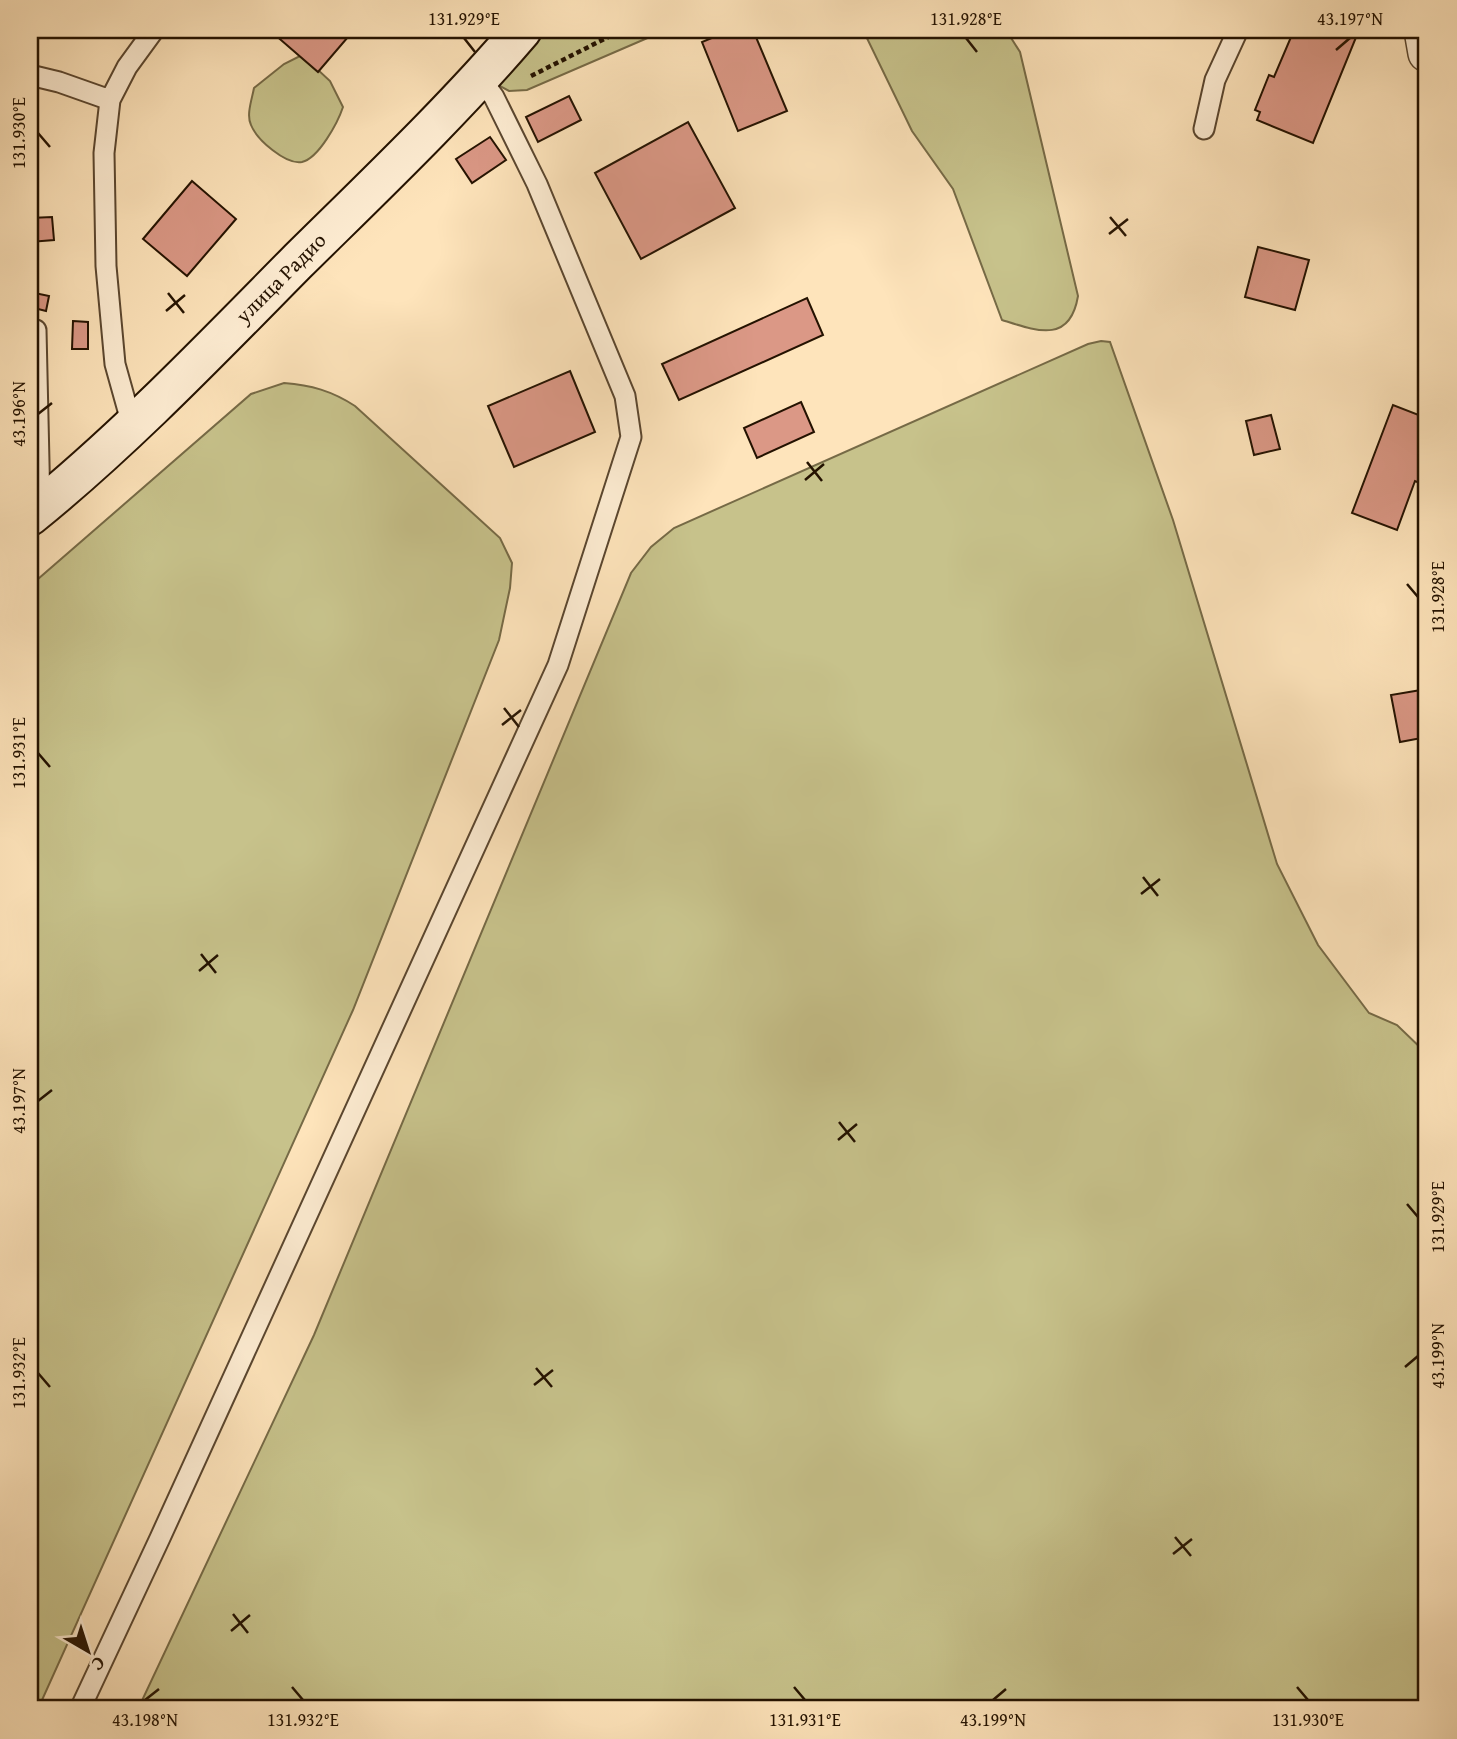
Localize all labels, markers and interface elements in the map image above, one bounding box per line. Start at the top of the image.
text: 131.929°E [428,5,500,32]
text: 131.928°E [930,5,1002,32]
text: 43.197°N [1317,5,1383,32]
text: 131.930°E [5,97,32,169]
street label: улица Радио [228,225,333,331]
text: 43.196°N [5,381,32,447]
text: 131.928°E [1424,561,1451,633]
text: 131.931°E [5,717,32,789]
text: 43.197°N [5,1068,32,1134]
text: 131.929°E [1424,1181,1451,1253]
text: 43.199°N [1424,1323,1451,1389]
text: 131.932°E [5,1337,32,1409]
north arrow [52,1616,122,1686]
text: С [86,1650,112,1679]
text: 43.198°N [112,1706,178,1733]
text: 131.932°E [267,1706,339,1733]
text: 131.931°E [769,1706,841,1733]
text: 43.199°N [960,1706,1026,1733]
text: 131.930°E [1272,1706,1344,1733]

